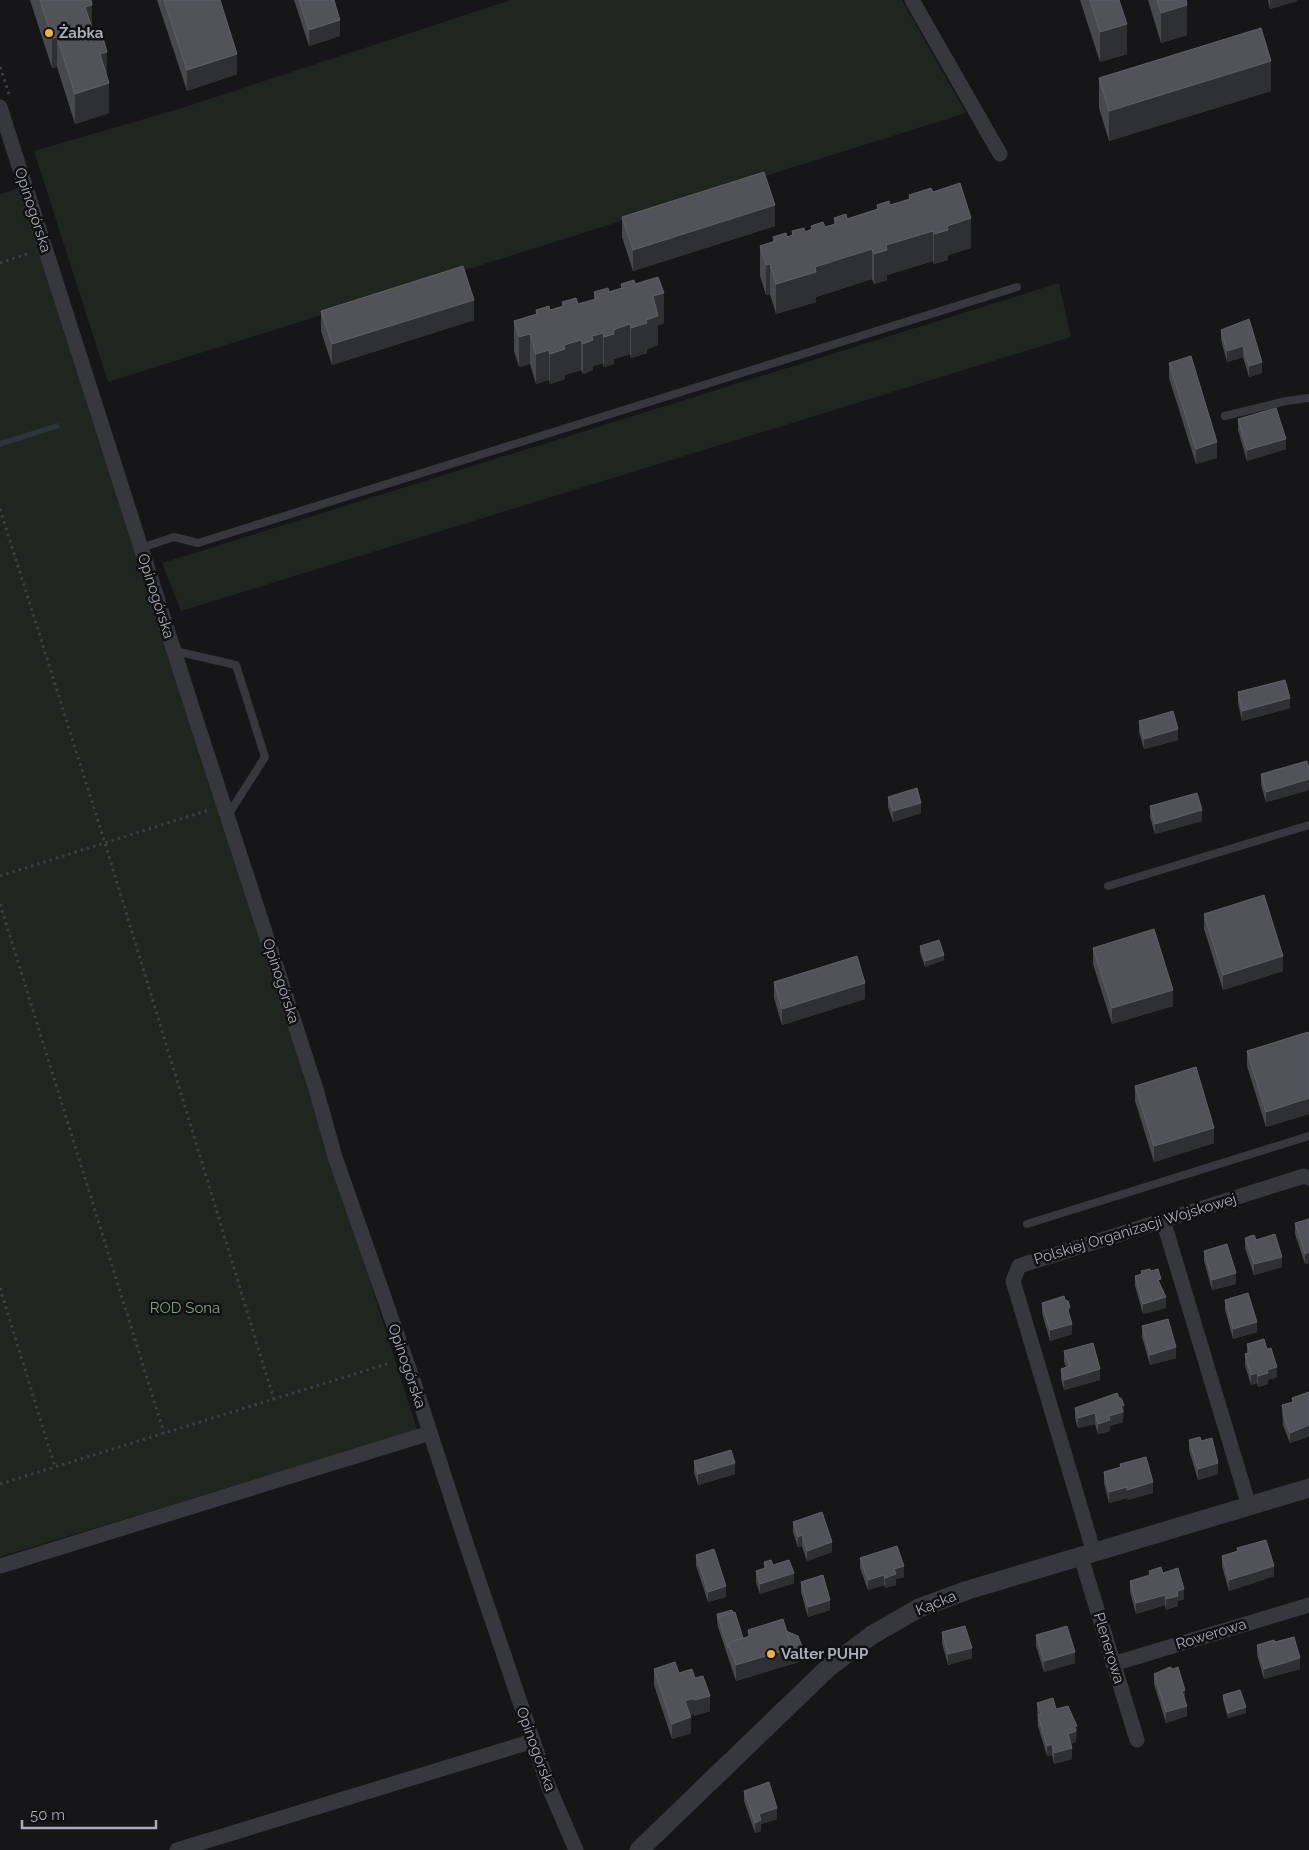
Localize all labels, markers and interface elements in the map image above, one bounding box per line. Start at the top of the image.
place label: Żabka [59,24,104,42]
marker: Żabka [43,27,55,39]
street label: Opinogórska [11,165,55,255]
street label: Opinogórska [134,551,178,641]
street label: Opinogórska [259,936,303,1026]
street label: Polskiej Organizacji Wojskowej [1032,1190,1238,1268]
park label: ROD Sona [150,1299,220,1317]
street label: Opinogórska [384,1321,430,1411]
street label: Kącka [913,1587,959,1619]
street label: Plenerowa [1090,1610,1128,1686]
street label: Rowerowa [1174,1615,1248,1653]
place label: Valter PUHP [781,1645,869,1663]
marker: Valter PUHP [765,1648,777,1660]
street label: Opinogórska [512,1704,560,1794]
scale bar [22,1798,156,1830]
text: 50 m [30,1806,65,1824]

